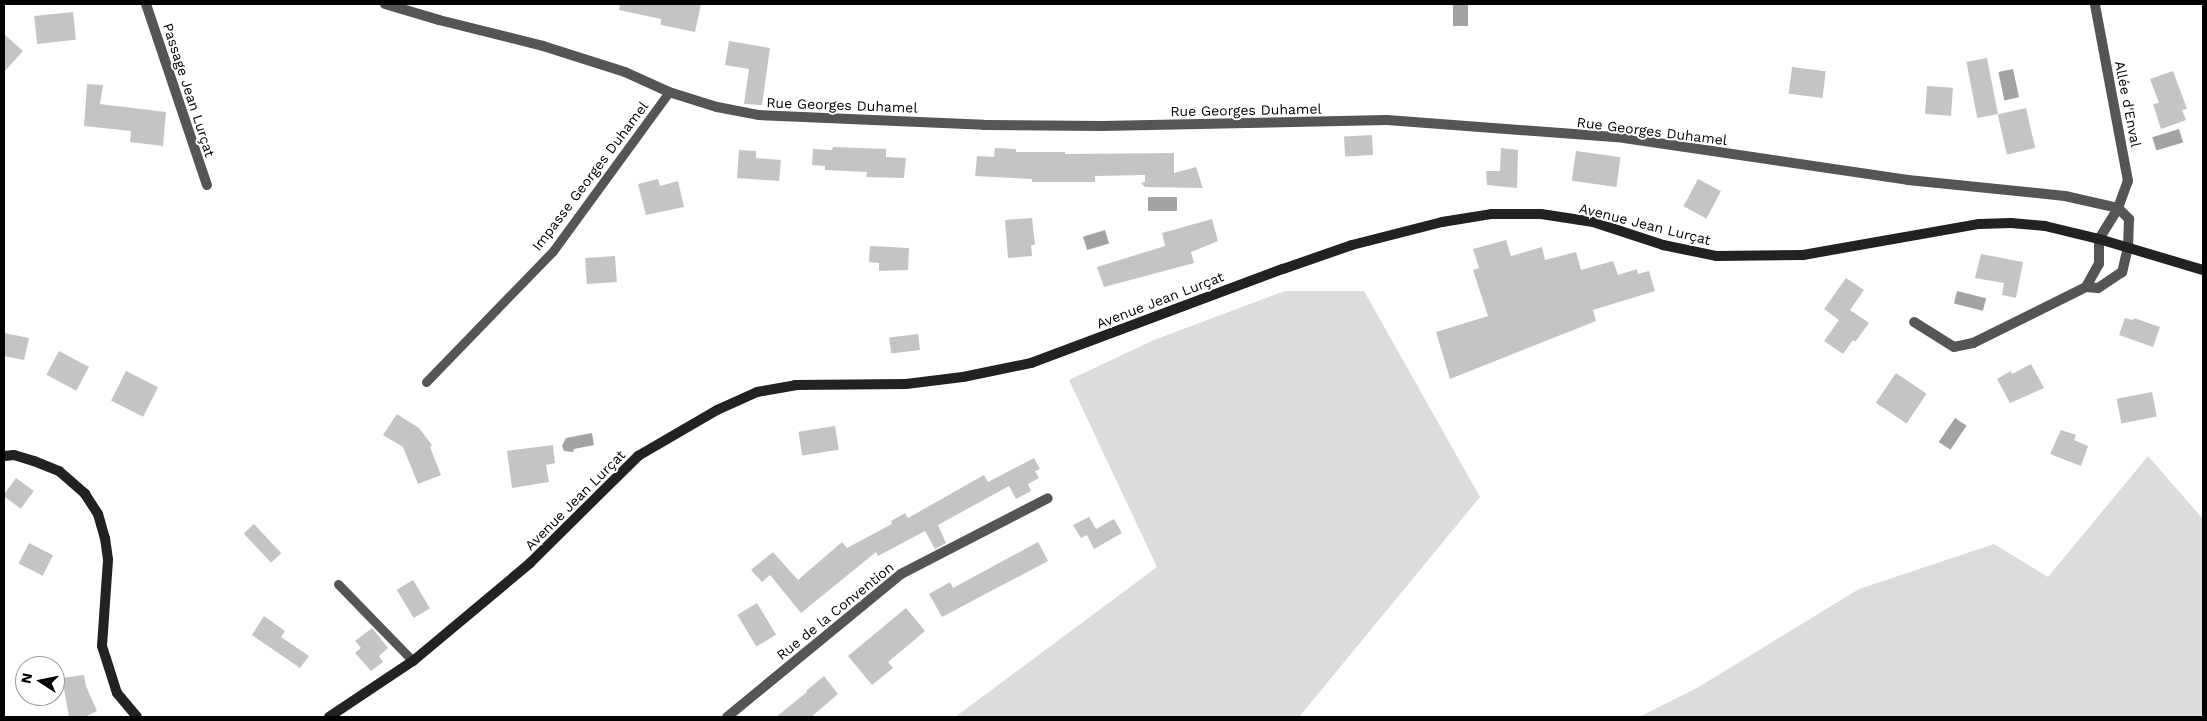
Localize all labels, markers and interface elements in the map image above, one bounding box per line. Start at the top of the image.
street label: Passage Jean Lurçat [159,21,219,159]
street label: Allée d'Enval [2111,59,2145,149]
street label: Rue Georges Duhamel [766,94,918,116]
street label: Impasse Georges Duhamel [528,98,652,254]
street label: Rue Georges Duhamel [1170,100,1322,120]
street label: Rue Georges Duhamel [1576,113,1728,149]
street label: Avenue Jean Lurçat [1577,199,1713,249]
street label: Avenue Jean Lurçat [1094,268,1226,332]
street label: Avenue Jean Lurçat [521,446,629,554]
street label: Rue de la Convention [773,558,897,664]
north arrow [15,656,65,706]
text: N [17,672,35,685]

